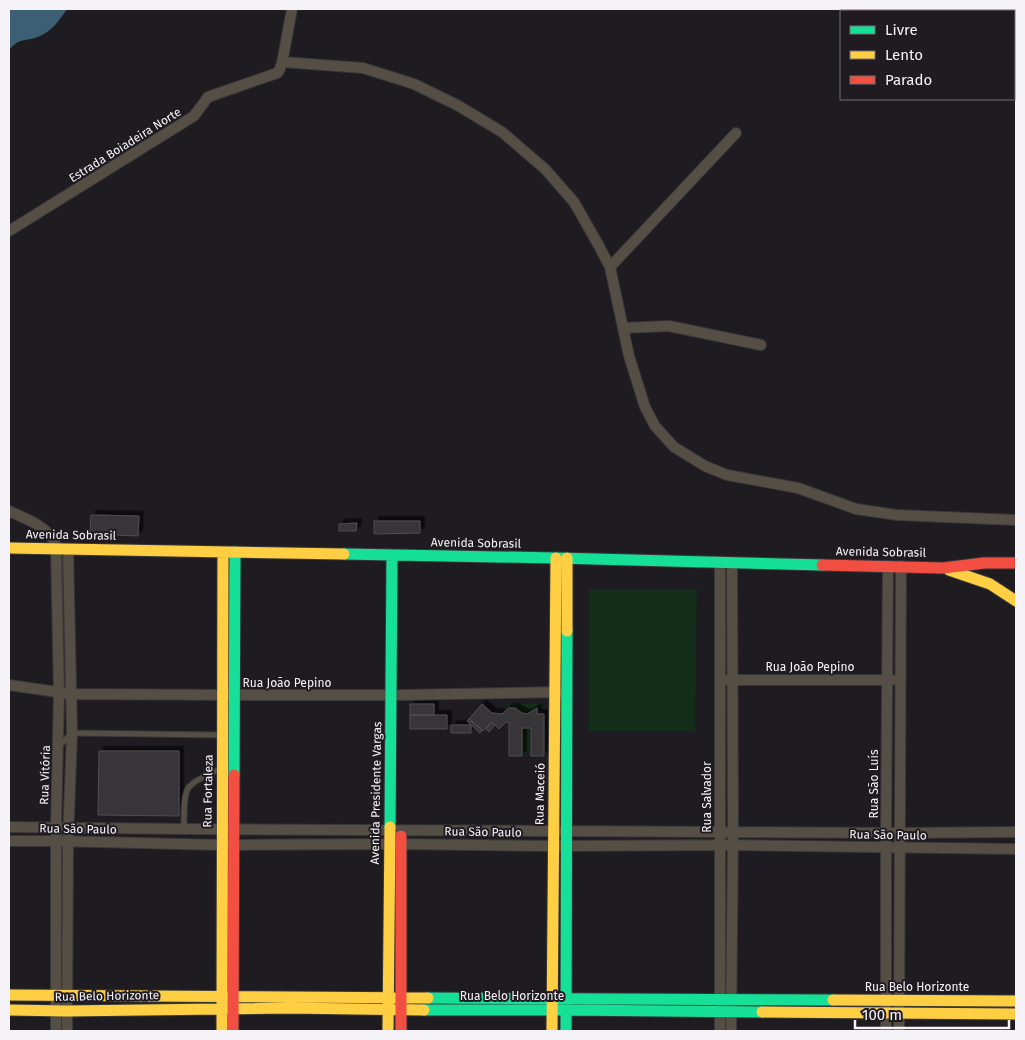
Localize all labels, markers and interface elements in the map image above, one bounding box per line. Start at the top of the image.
legend [840,10,1015,100]
text: Livre [885,21,918,39]
text: Lento [885,46,923,64]
text: Parado [885,71,932,89]
street label: Estrada Boiadeira Norte [66,105,184,185]
street label: Avenida Sobrasil [26,527,117,543]
street label: Avenida Sobrasil [431,535,522,551]
street label: Avenida Sobrasil [836,544,927,560]
street label: Rua João Pepino [766,660,854,674]
street label: Rua João Pepino [243,676,331,690]
street label: Avenida Presidente Vargas [368,721,384,865]
street label: Rua Vitória [37,745,53,805]
street label: Rua São Luís [867,749,881,818]
street label: Rua Fortaleza [200,754,216,828]
street label: Rua Salvador [700,761,714,833]
street label: Rua Maceió [532,763,548,825]
street label: Rua São Paulo [39,821,117,837]
street label: Rua São Paulo [444,824,522,840]
street label: Rua São Paulo [849,827,927,843]
street label: Rua Belo Horizonte [865,980,969,994]
street label: Rua Belo Horizonte [55,988,159,1004]
street label: Rua Belo Horizonte [460,989,564,1003]
scale bar [855,998,1009,1030]
text: 100 m [862,1006,902,1024]

